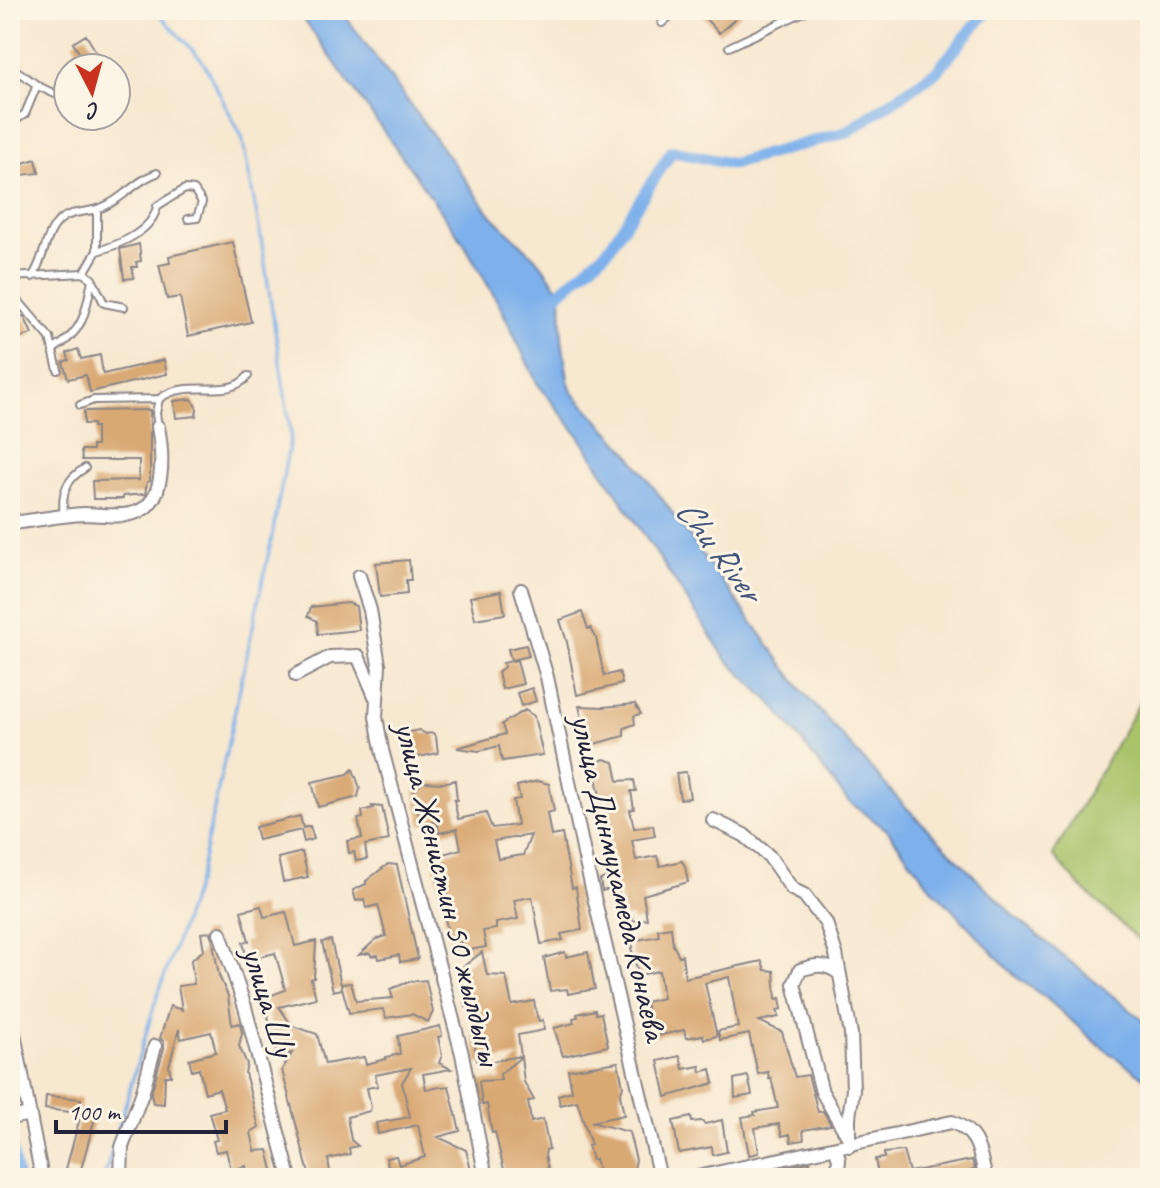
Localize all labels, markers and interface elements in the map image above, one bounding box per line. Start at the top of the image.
north arrow [52,52,132,132]
text: С [84,96,101,126]
water label: Chu River [666,489,776,615]
street label: улица Динмухамеда Конаева [561,708,679,1048]
street label: улица Женистин 50 жылдыгы [385,715,513,1072]
street label: улица Шу [232,939,307,1064]
scale bar [56,1084,226,1134]
text: 100 m [68,1097,122,1127]

